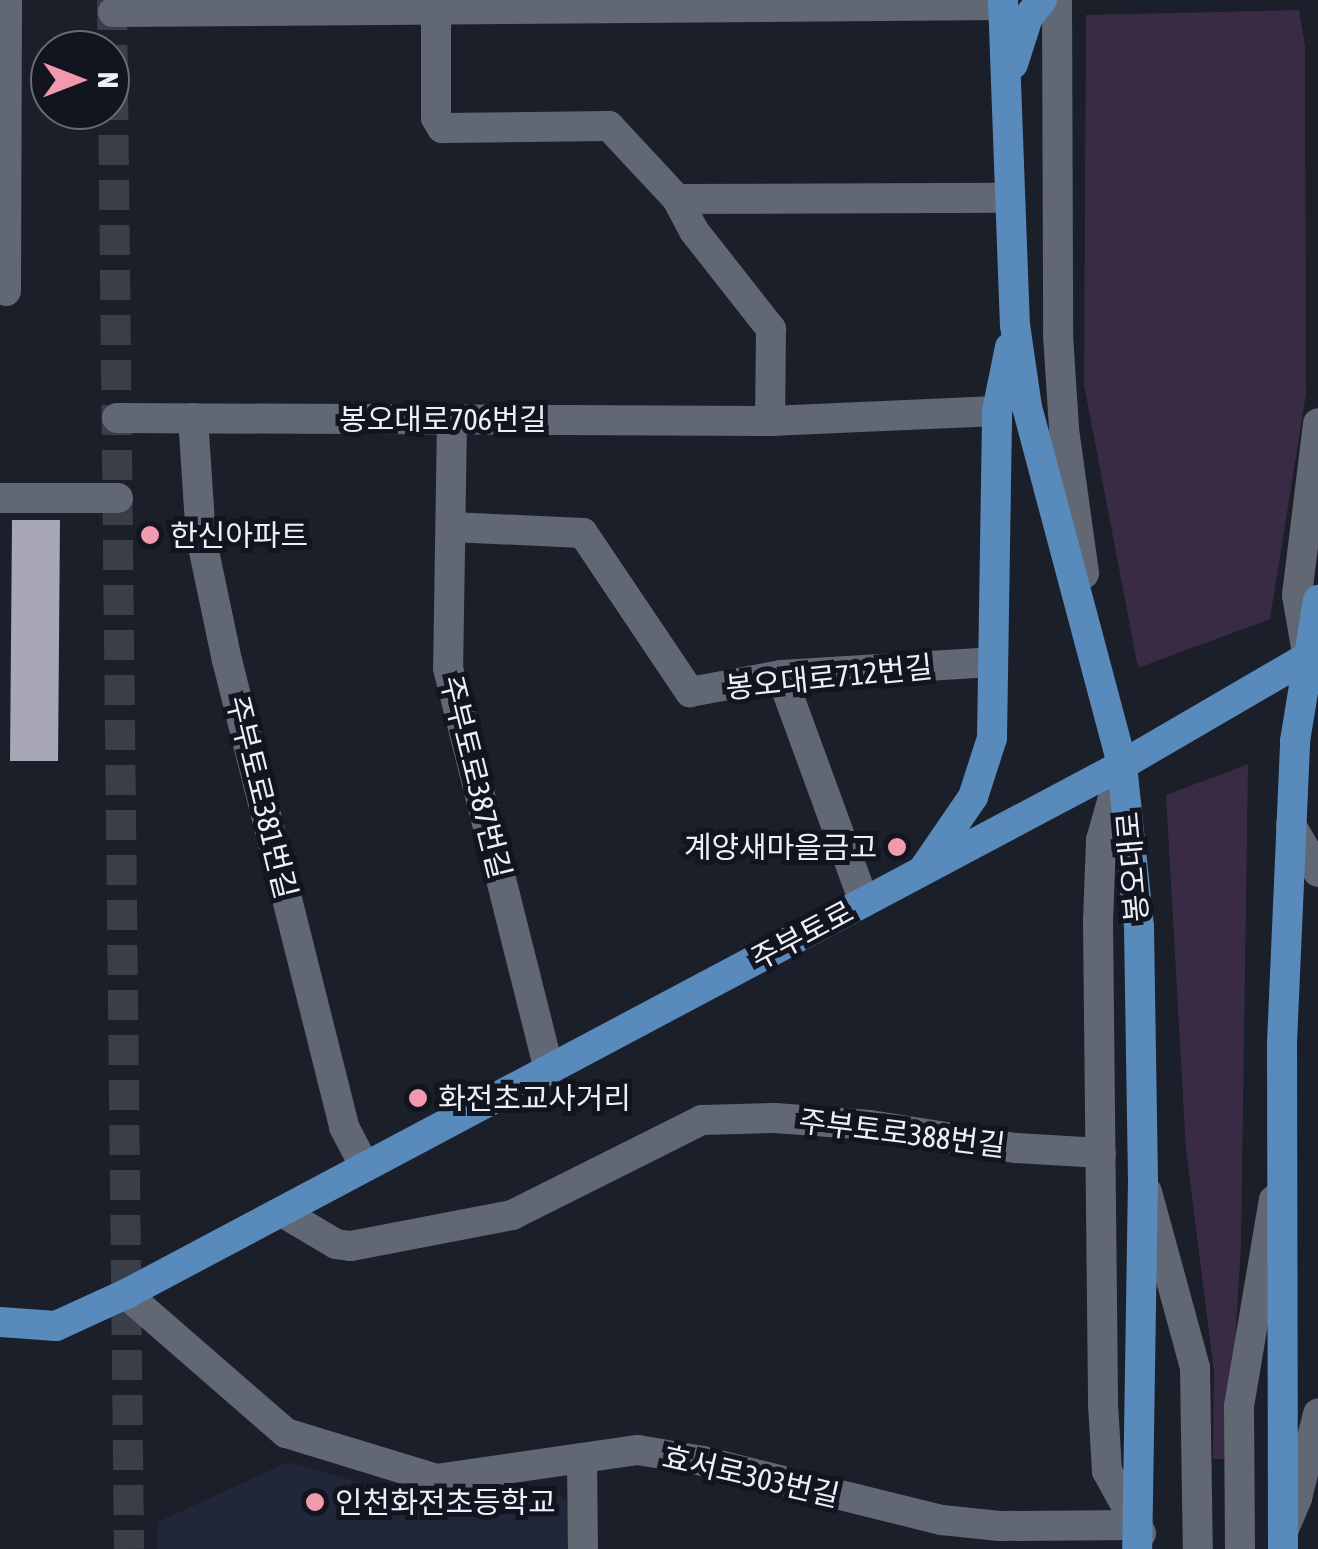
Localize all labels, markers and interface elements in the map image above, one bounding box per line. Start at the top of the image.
north arrow [30,30,130,130]
text: N [92,72,124,88]
street label: 봉오대로706번길 [339,401,547,437]
place label: 한신아파트 [170,517,308,553]
marker: 한신아파트 [139,524,161,546]
street label: 봉오대로712번길 [724,648,934,706]
street label: 주부토로387번길 [433,672,519,882]
street label: 주부토로381번길 [219,692,305,902]
street label: 봉오대로 [1109,810,1155,924]
place label: 계양새마을금고 [684,829,877,865]
marker: 계양새마을금고 [886,836,908,858]
street label: 주부토로 [745,893,859,977]
place label: 화전초교사거리 [438,1080,631,1116]
marker: 화전초교사거리 [407,1087,429,1109]
street label: 주부토로388번길 [797,1102,1007,1164]
street label: 효서로303번길 [659,1438,843,1514]
place label: 인천화전초등학교 [335,1484,556,1520]
marker: 인천화전초등학교 [304,1491,326,1513]

